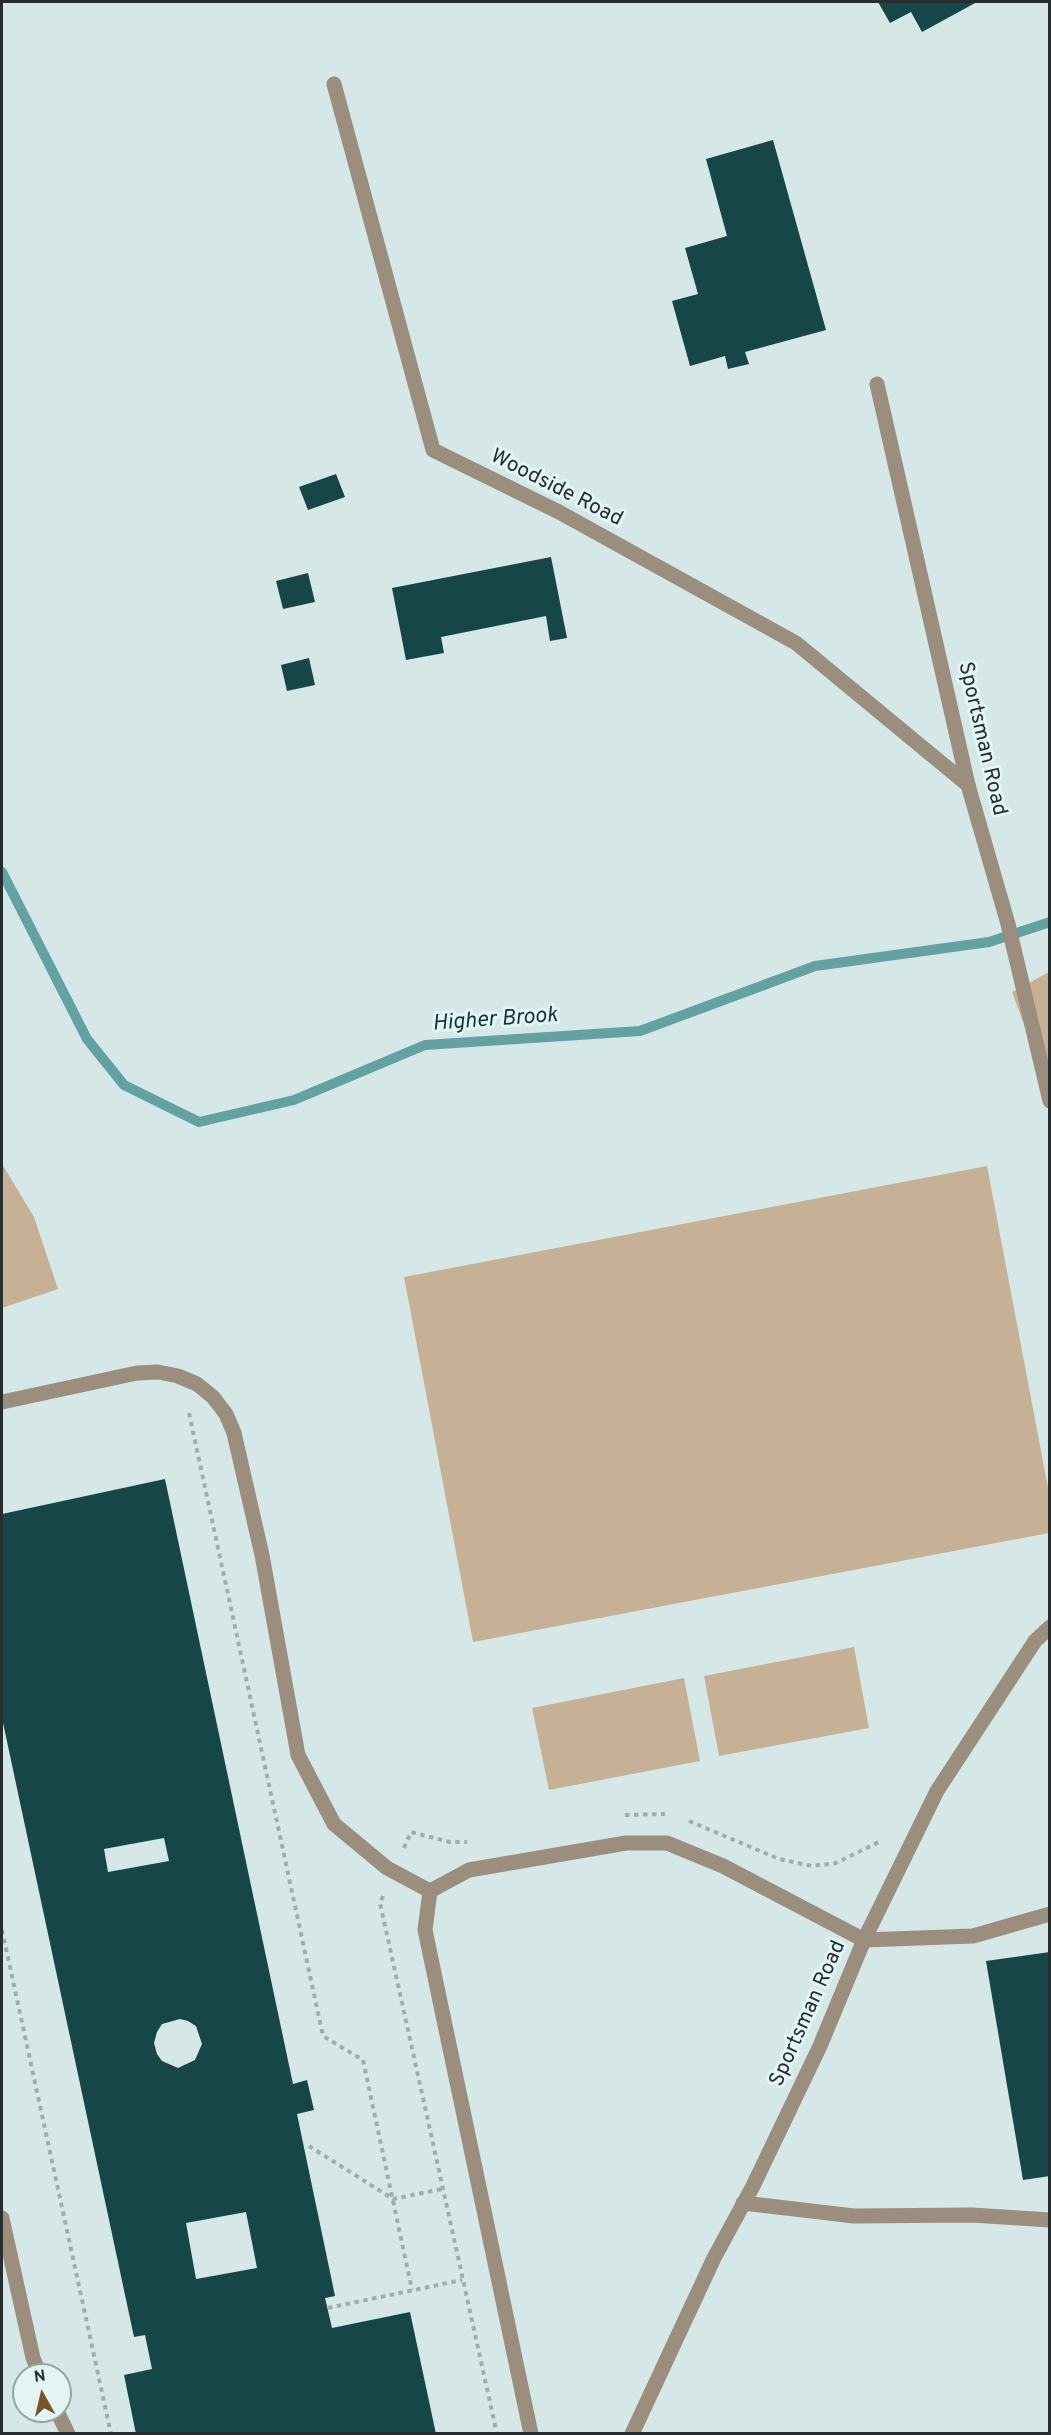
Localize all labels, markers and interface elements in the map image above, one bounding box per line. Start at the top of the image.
street label: Woodside Road [486,445,626,533]
street label: Sportsman Road [951,660,1011,818]
water label: Higher Brook [432,1003,558,1039]
street label: Sportsman Road [766,1937,852,2091]
north arrow [12,2363,72,2423]
text: N [33,2366,47,2388]

